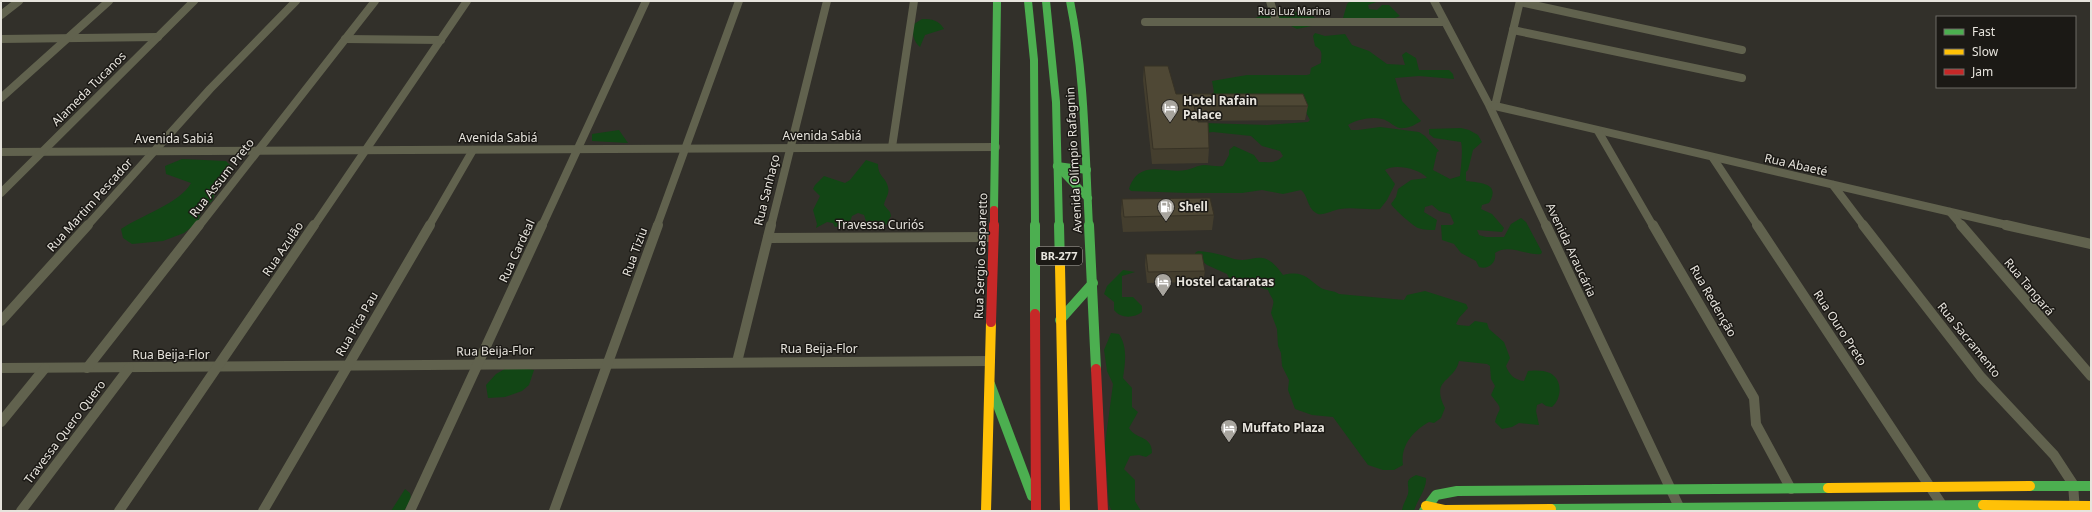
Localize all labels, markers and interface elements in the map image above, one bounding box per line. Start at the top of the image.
street label: Rua Luz Marina [1258,4,1330,18]
legend [1936,16,2076,88]
text: Fast [1972,23,1996,40]
text: Slow [1972,43,1999,60]
street label: Alameda Tucanos [48,47,130,130]
text: Jam [1971,63,1993,80]
street label: Avenida Olímpio Rafagnin [1061,87,1086,234]
place label: Hotel Rafain Palace [1183,92,1257,123]
hotel icon: Hotel Rafain Palace [1160,98,1180,123]
street label: Avenida Sabiá [783,127,861,144]
street label: Avenida Sabiá [459,129,537,146]
street label: Avenida Sabiá [135,130,213,147]
street label: Rua Assum Preto [185,135,258,221]
street label: Rua Abaeté [1763,149,1830,180]
street label: Rua Sanhaço [749,153,784,227]
street label: Rua Martim Pescador [43,154,136,255]
street label: Rua Sergio Gasparetto [970,192,991,320]
fuel station icon: Shell [1156,197,1176,222]
place label: Shell [1179,198,1208,215]
street label: Avenida Araucária [1542,200,1601,300]
street label: Rua Cardeal [495,216,539,285]
street label: Travessa Curiós [836,216,924,233]
street label: Rua Azulão [258,218,307,279]
street label: Rua Tiziu [618,225,651,279]
road number: BR-277 [1036,247,1082,265]
street label: Rua Tangará [2000,254,2058,319]
street label: Rua Redenção [1686,262,1741,340]
hotel icon: Hostel cataratas [1153,272,1173,297]
place label: Hostel cataratas [1176,273,1274,290]
street label: Rua Ouro Preto [1810,287,1871,369]
street label: Rua Pica Pau [331,288,382,359]
street label: Rua Sacramento [1934,298,2005,381]
street label: Rua Beija-Flor [780,340,858,357]
street label: Rua Beija-Flor [456,341,534,360]
street label: Rua Beija-Flor [132,346,210,363]
street label: Travessa Quero Quero [20,376,109,487]
hotel icon: Muffato Plaza [1219,418,1239,443]
place label: Muffato Plaza [1242,419,1325,436]

